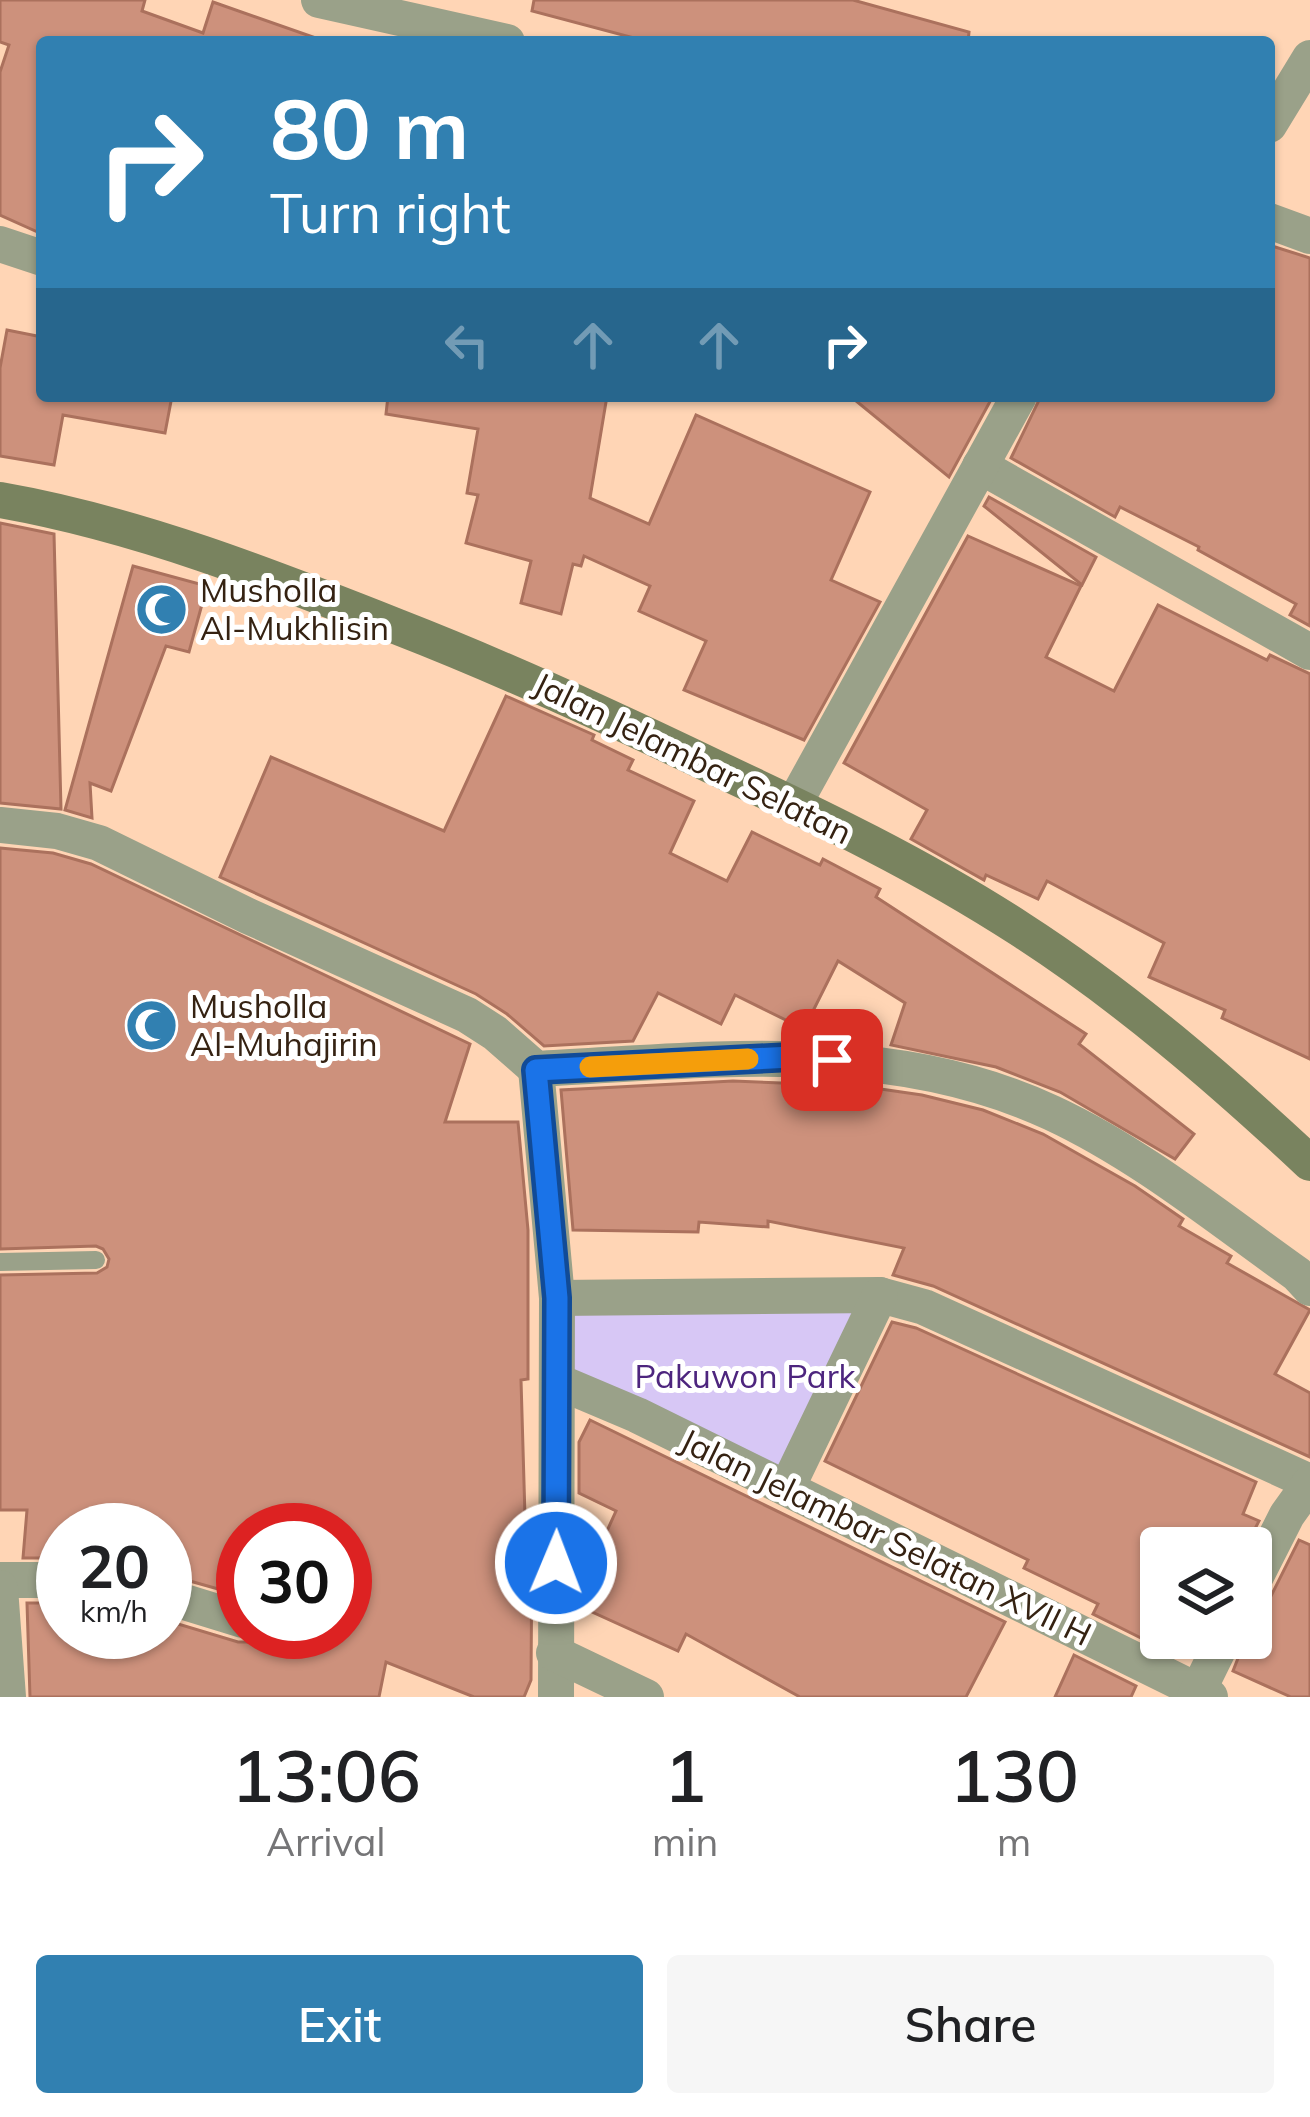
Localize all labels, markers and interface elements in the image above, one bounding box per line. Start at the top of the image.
text: 80 m [270,75,469,180]
icon: right [72,84,228,240]
text: Turn right [270,179,511,247]
icon: left [434,312,500,378]
icon: ahead [560,312,626,378]
icon: ahead [686,312,752,378]
icon: right [812,312,878,378]
place label: Musholla Al-Mukhlisin [200,569,389,648]
mosque icon: Musholla Al-Mukhlisin [133,581,189,637]
street label: Jalan Jelambar Selatan [528,663,859,852]
place label: Musholla Al-Muhajirin [190,985,378,1064]
mosque icon: Musholla Al-Muhajirin [123,997,179,1053]
pin [781,1009,883,1111]
icon: arrive [799,1027,865,1093]
park label: Pakuwon Park [634,1355,857,1396]
street label: Jalan Jelambar Selatan XVII H [674,1419,1099,1654]
position arrow [493,1500,619,1626]
speed limit sign: 30 [216,1503,372,1659]
map controls [1140,1527,1272,1659]
button: layers [1140,1527,1272,1659]
text: 20 [78,1528,150,1603]
text: km/h [80,1592,148,1630]
text: 13:06 [231,1730,421,1820]
text: 1 [664,1730,707,1820]
text: 130 [949,1730,1079,1820]
text: Arrival [266,1817,386,1866]
text: min [652,1817,718,1866]
text: m [997,1817,1031,1866]
button: Exit [36,1955,643,2093]
button: Share [667,1955,1274,2093]

